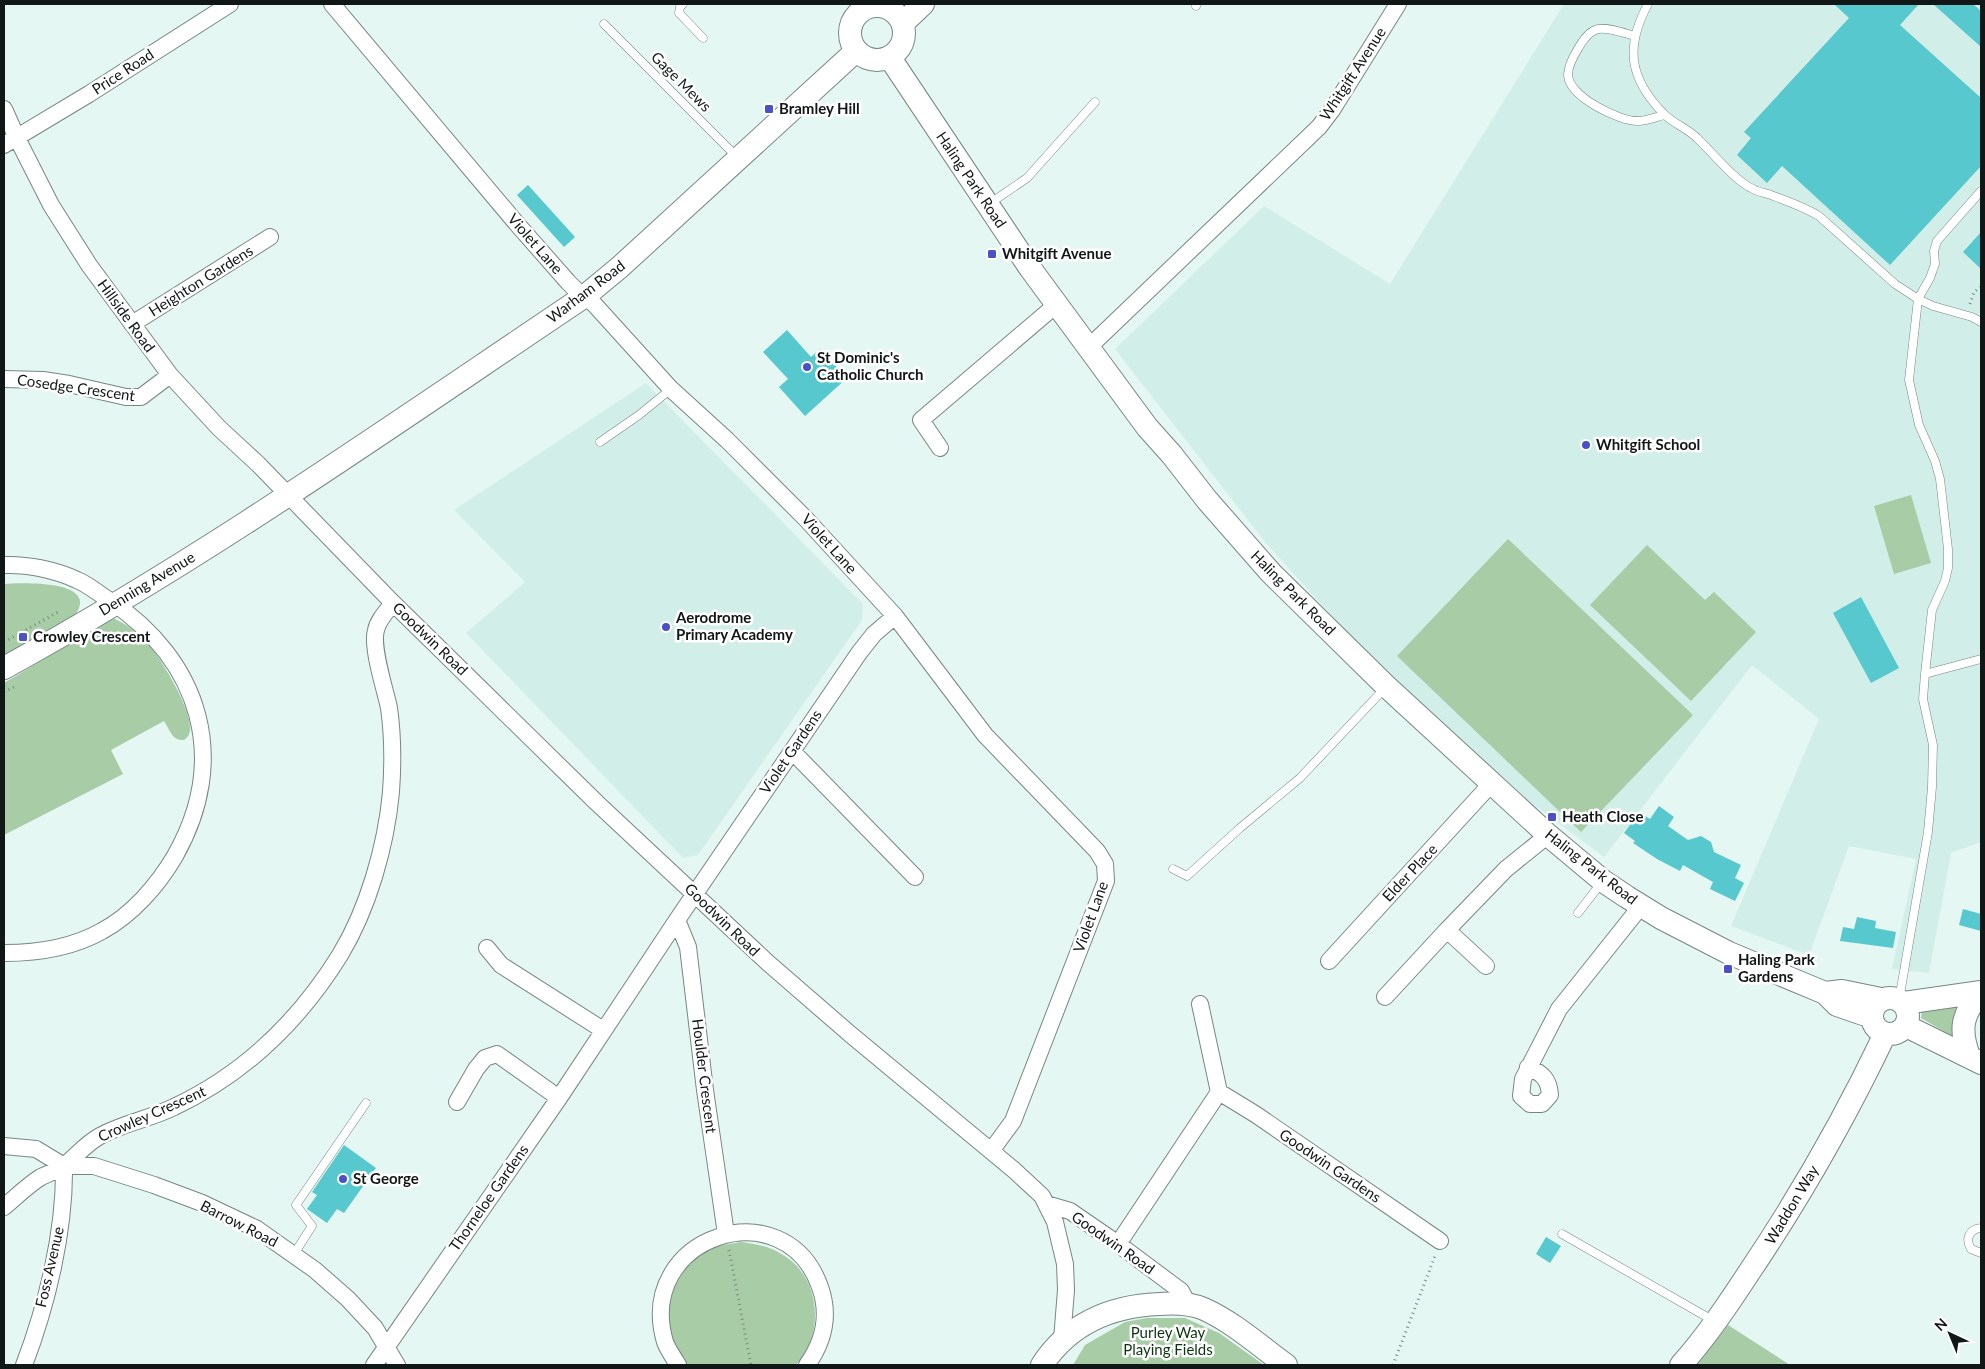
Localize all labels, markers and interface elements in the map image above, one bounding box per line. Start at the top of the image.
street label: Whitgift Avenue [1315,23,1389,123]
street label: Price Road [88,45,157,98]
street label: Gage Mews [648,48,715,115]
place label: Bramley Hill [779,99,860,117]
marker: Bramley Hill [763,103,775,115]
street label: Haling Park Road [933,128,1011,231]
street label: Violet Lane [505,209,567,277]
street label: Heighton Gardens [145,241,256,319]
place label: Whitgift Avenue [1002,244,1111,262]
marker: Whitgift Avenue [986,248,998,260]
street label: Warham Road [543,256,628,326]
street label: Hillside Road [94,276,159,355]
place label: St Dominic's Catholic Church [817,348,923,383]
marker: St Dominic's Catholic Church [801,361,813,373]
street label: Cosedge Crescent [16,370,137,404]
place label: Whitgift School [1596,435,1700,453]
marker: Whitgift School [1580,439,1592,451]
street label: Violet Lane [798,510,861,577]
street label: Haling Park Road [1248,546,1340,638]
street label: Denning Avenue [95,547,198,619]
street label: Goodwin Road [390,598,472,678]
place label: Aerodrome Primary Academy [675,608,793,643]
marker: Aerodrome Primary Academy [660,621,672,633]
place label: Crowley Crescent [33,627,151,645]
marker: Crowley Crescent [17,631,29,643]
street label: Violet Gardens [755,706,825,797]
place label: Heath Close [1562,807,1643,825]
marker: Heath Close [1546,811,1558,823]
street label: Haling Park Road [1542,825,1641,908]
street label: Elder Place [1378,840,1441,905]
street label: Goodwin Road [682,879,764,959]
street label: Violet Lane [1069,879,1111,955]
place label: Haling Park Gardens [1738,950,1816,985]
marker: Haling Park Gardens [1722,963,1734,975]
street label: Houlder Crescent [689,1018,721,1135]
street label: Crowley Crescent [95,1081,209,1145]
street label: Goodwin Gardens [1276,1125,1385,1206]
street label: Thorneloe Gardens [445,1141,532,1254]
street label: Waddon Way [1760,1161,1822,1247]
place label: St George [353,1169,419,1187]
marker: St George [337,1173,349,1185]
street label: Barrow Road [198,1196,281,1250]
street label: Goodwin Road [1069,1207,1159,1277]
street label: Foss Avenue [31,1225,67,1309]
north arrow [1925,1309,1975,1359]
text: N [1931,1314,1950,1334]
park label: Purley Way Playing Fields [1123,1323,1213,1358]

